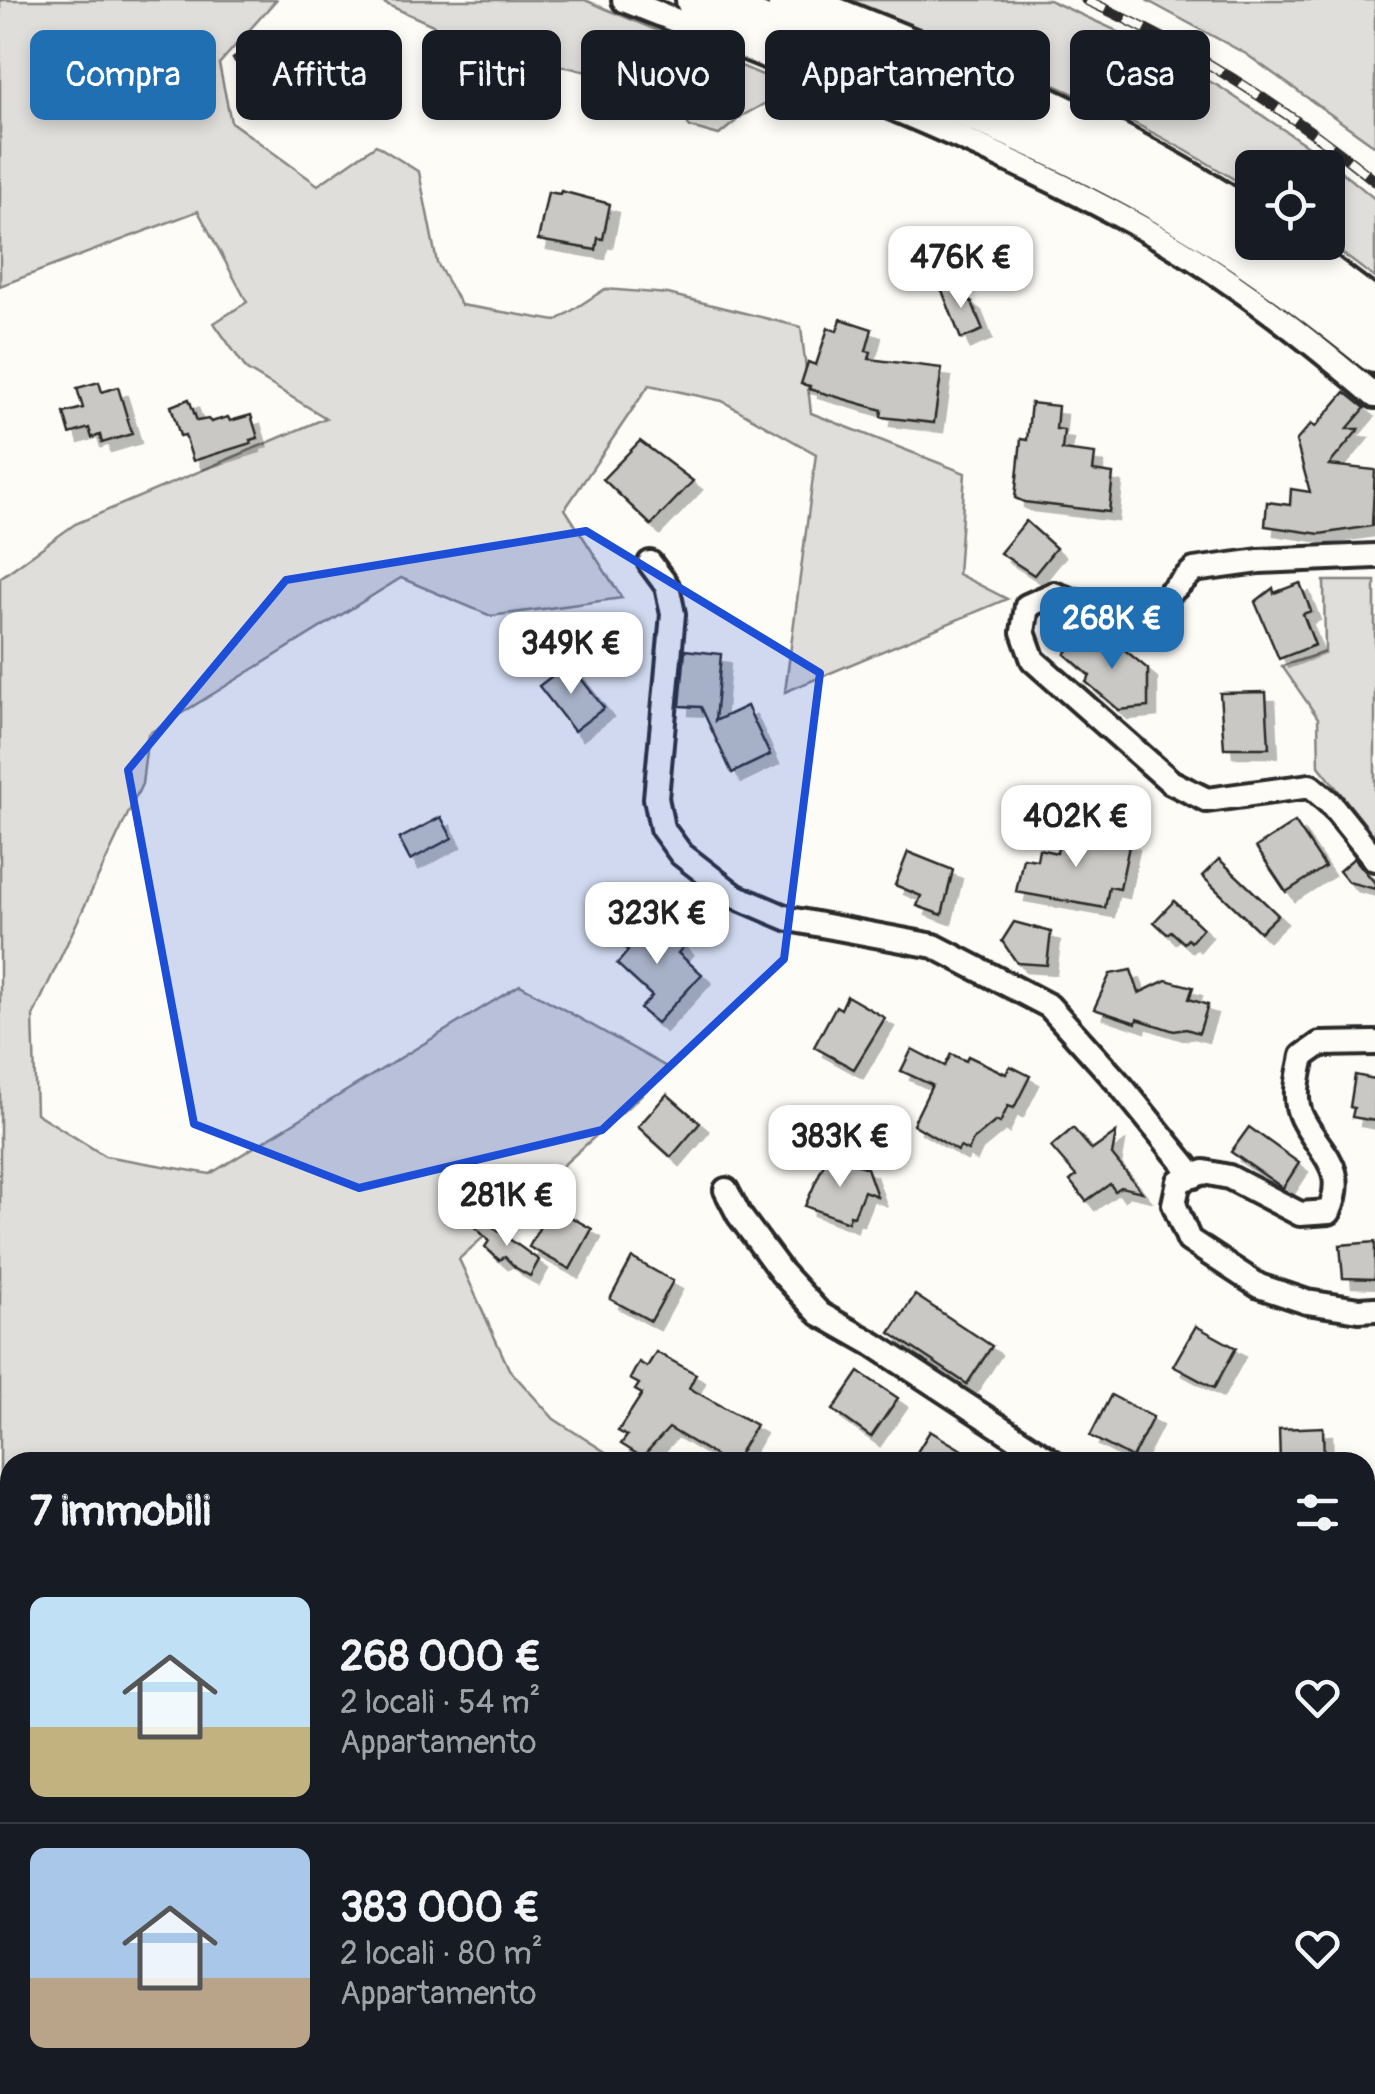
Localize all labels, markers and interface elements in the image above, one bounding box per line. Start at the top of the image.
chip: Compra [30,30,216,120]
chip: Affitta [236,30,402,120]
chip: Filtri [422,30,561,120]
chip: Nuovo [581,30,745,120]
chip: Appartamento [765,30,1050,120]
chip: Casa [1070,30,1210,120]
map controls [1235,150,1345,260]
button: locate [1235,150,1345,260]
pin: 476K € [880,226,1042,311]
text: 476K € [910,238,1012,278]
pin: 268K € [1031,587,1193,672]
text: 268K € [1062,599,1162,639]
pin: 349K € [490,612,652,697]
text: 349K € [521,624,621,664]
pin: 402K € [995,785,1157,870]
text: 402K € [1023,797,1129,837]
pin: 323K € [576,882,738,967]
text: 323K € [607,894,707,934]
pin: 383K € [759,1105,921,1190]
text: 383K € [790,1117,890,1157]
pin: 281K € [426,1164,588,1249]
text: 281K € [460,1176,554,1216]
icon: filters [1290,1485,1345,1540]
text: 7 immobili [30,1486,211,1538]
text: 268 000 € [340,1631,541,1683]
icon: home [110,1637,230,1757]
icon: heart [1290,1670,1345,1725]
text: 2 locali · 54 m² [340,1683,541,1723]
text: Appartamento [340,1723,536,1763]
text: 383 000 € [340,1882,540,1934]
icon: home [110,1888,230,2008]
icon: heart [1290,1921,1345,1976]
text: 2 locali · 80 m² [340,1934,543,1974]
text: Appartamento [340,1974,536,2014]

